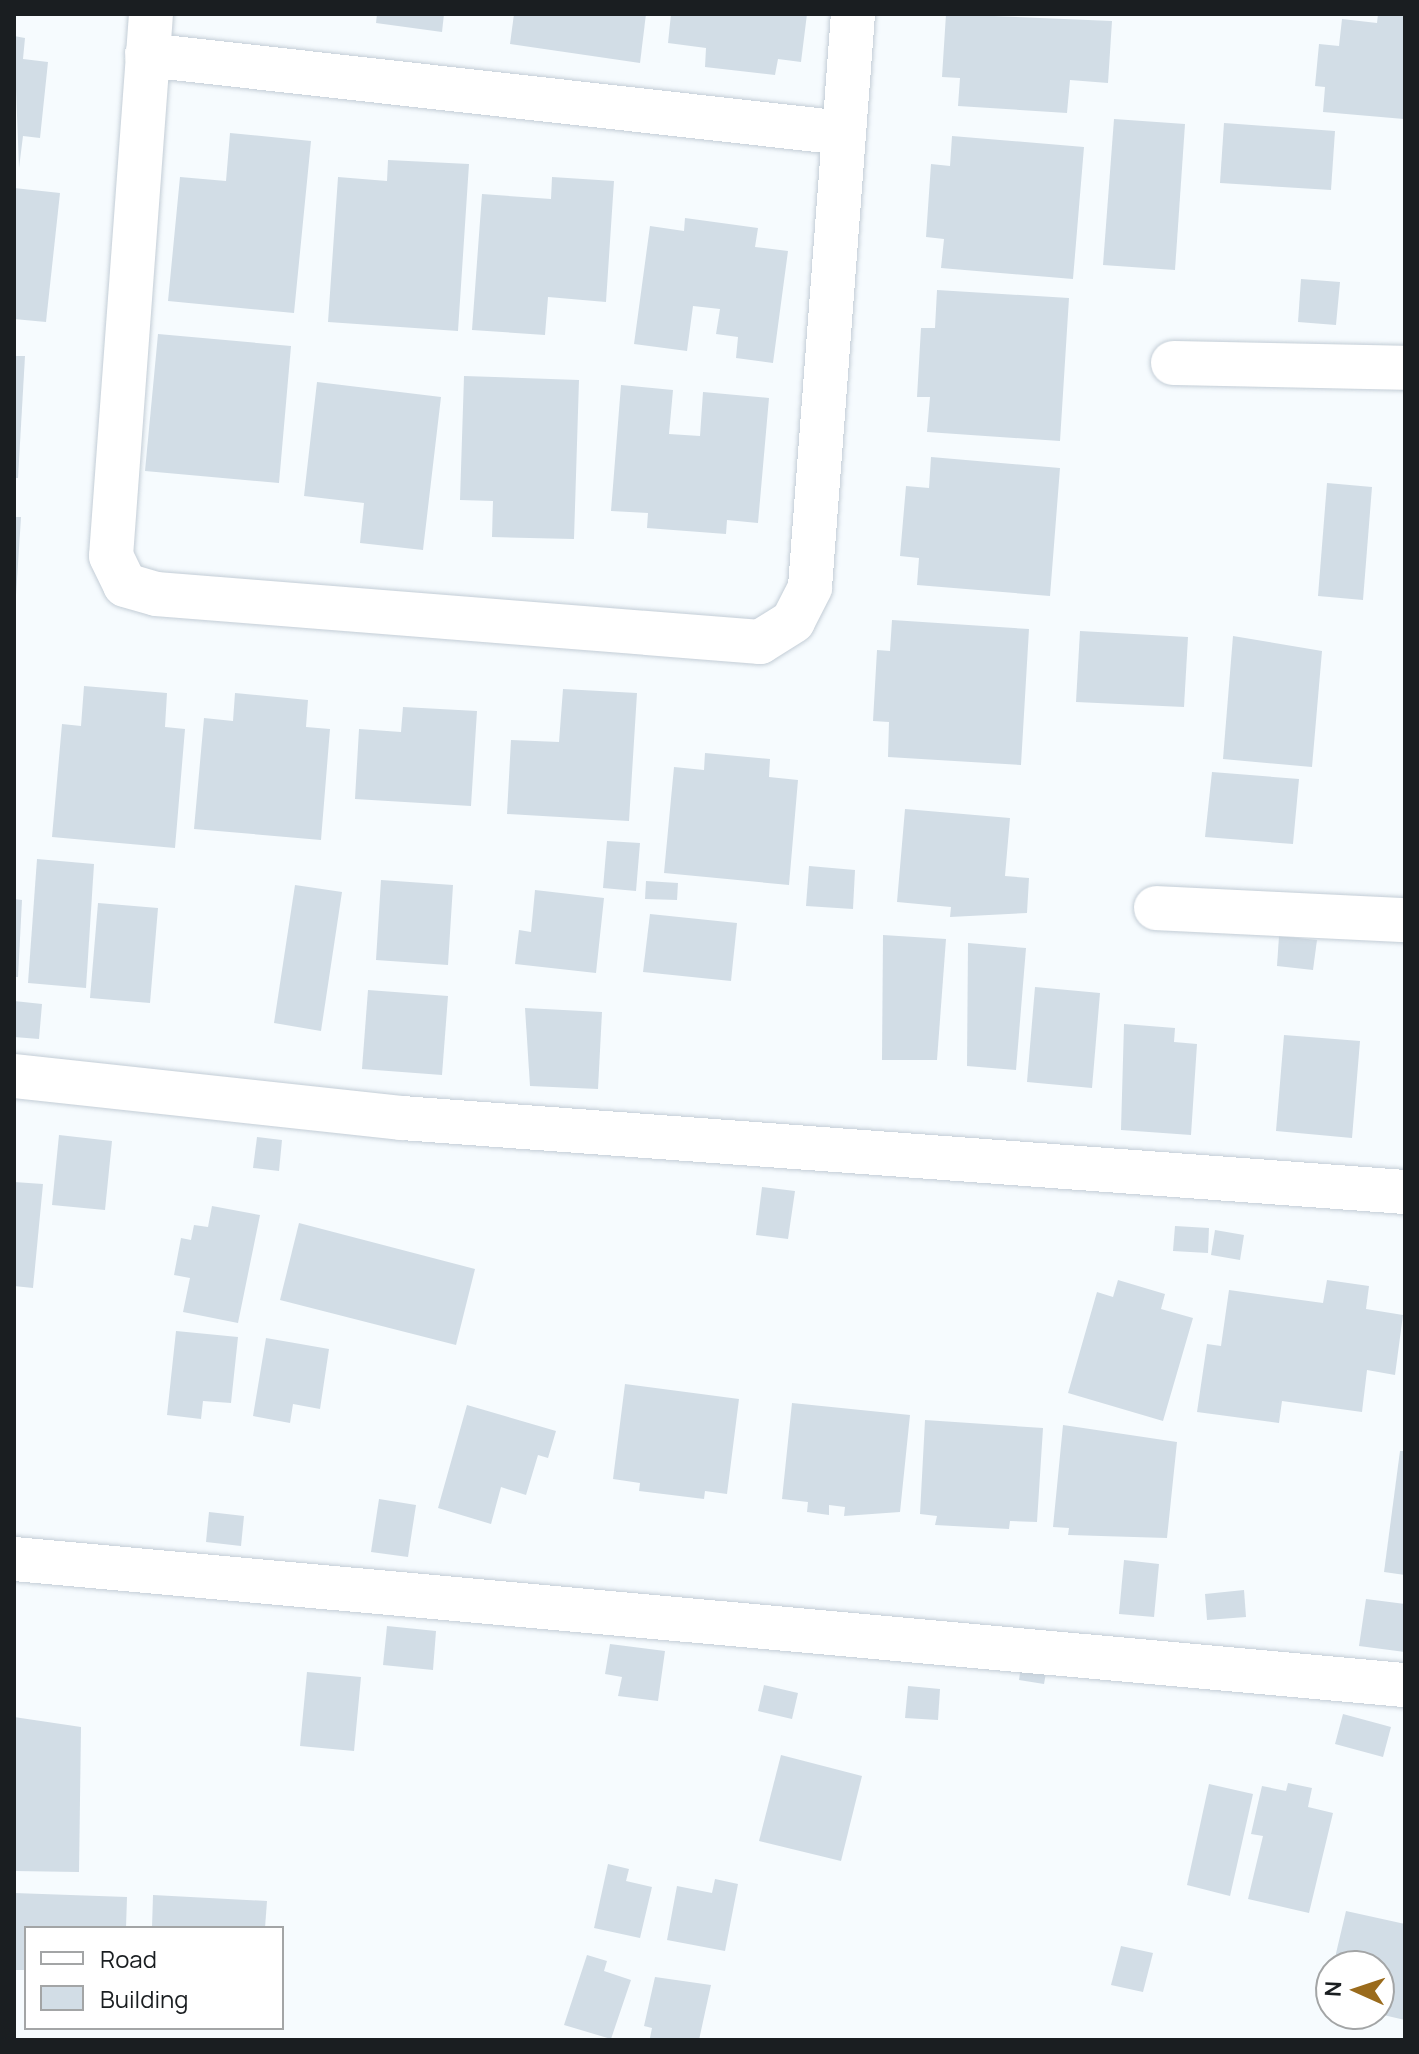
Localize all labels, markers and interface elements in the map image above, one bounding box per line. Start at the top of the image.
legend [24,1926,284,2030]
text: Road [100,1942,157,1975]
north arrow [1315,1950,1395,2030]
text: N [1318,1980,1348,1998]
text: Building [100,1982,188,2015]

